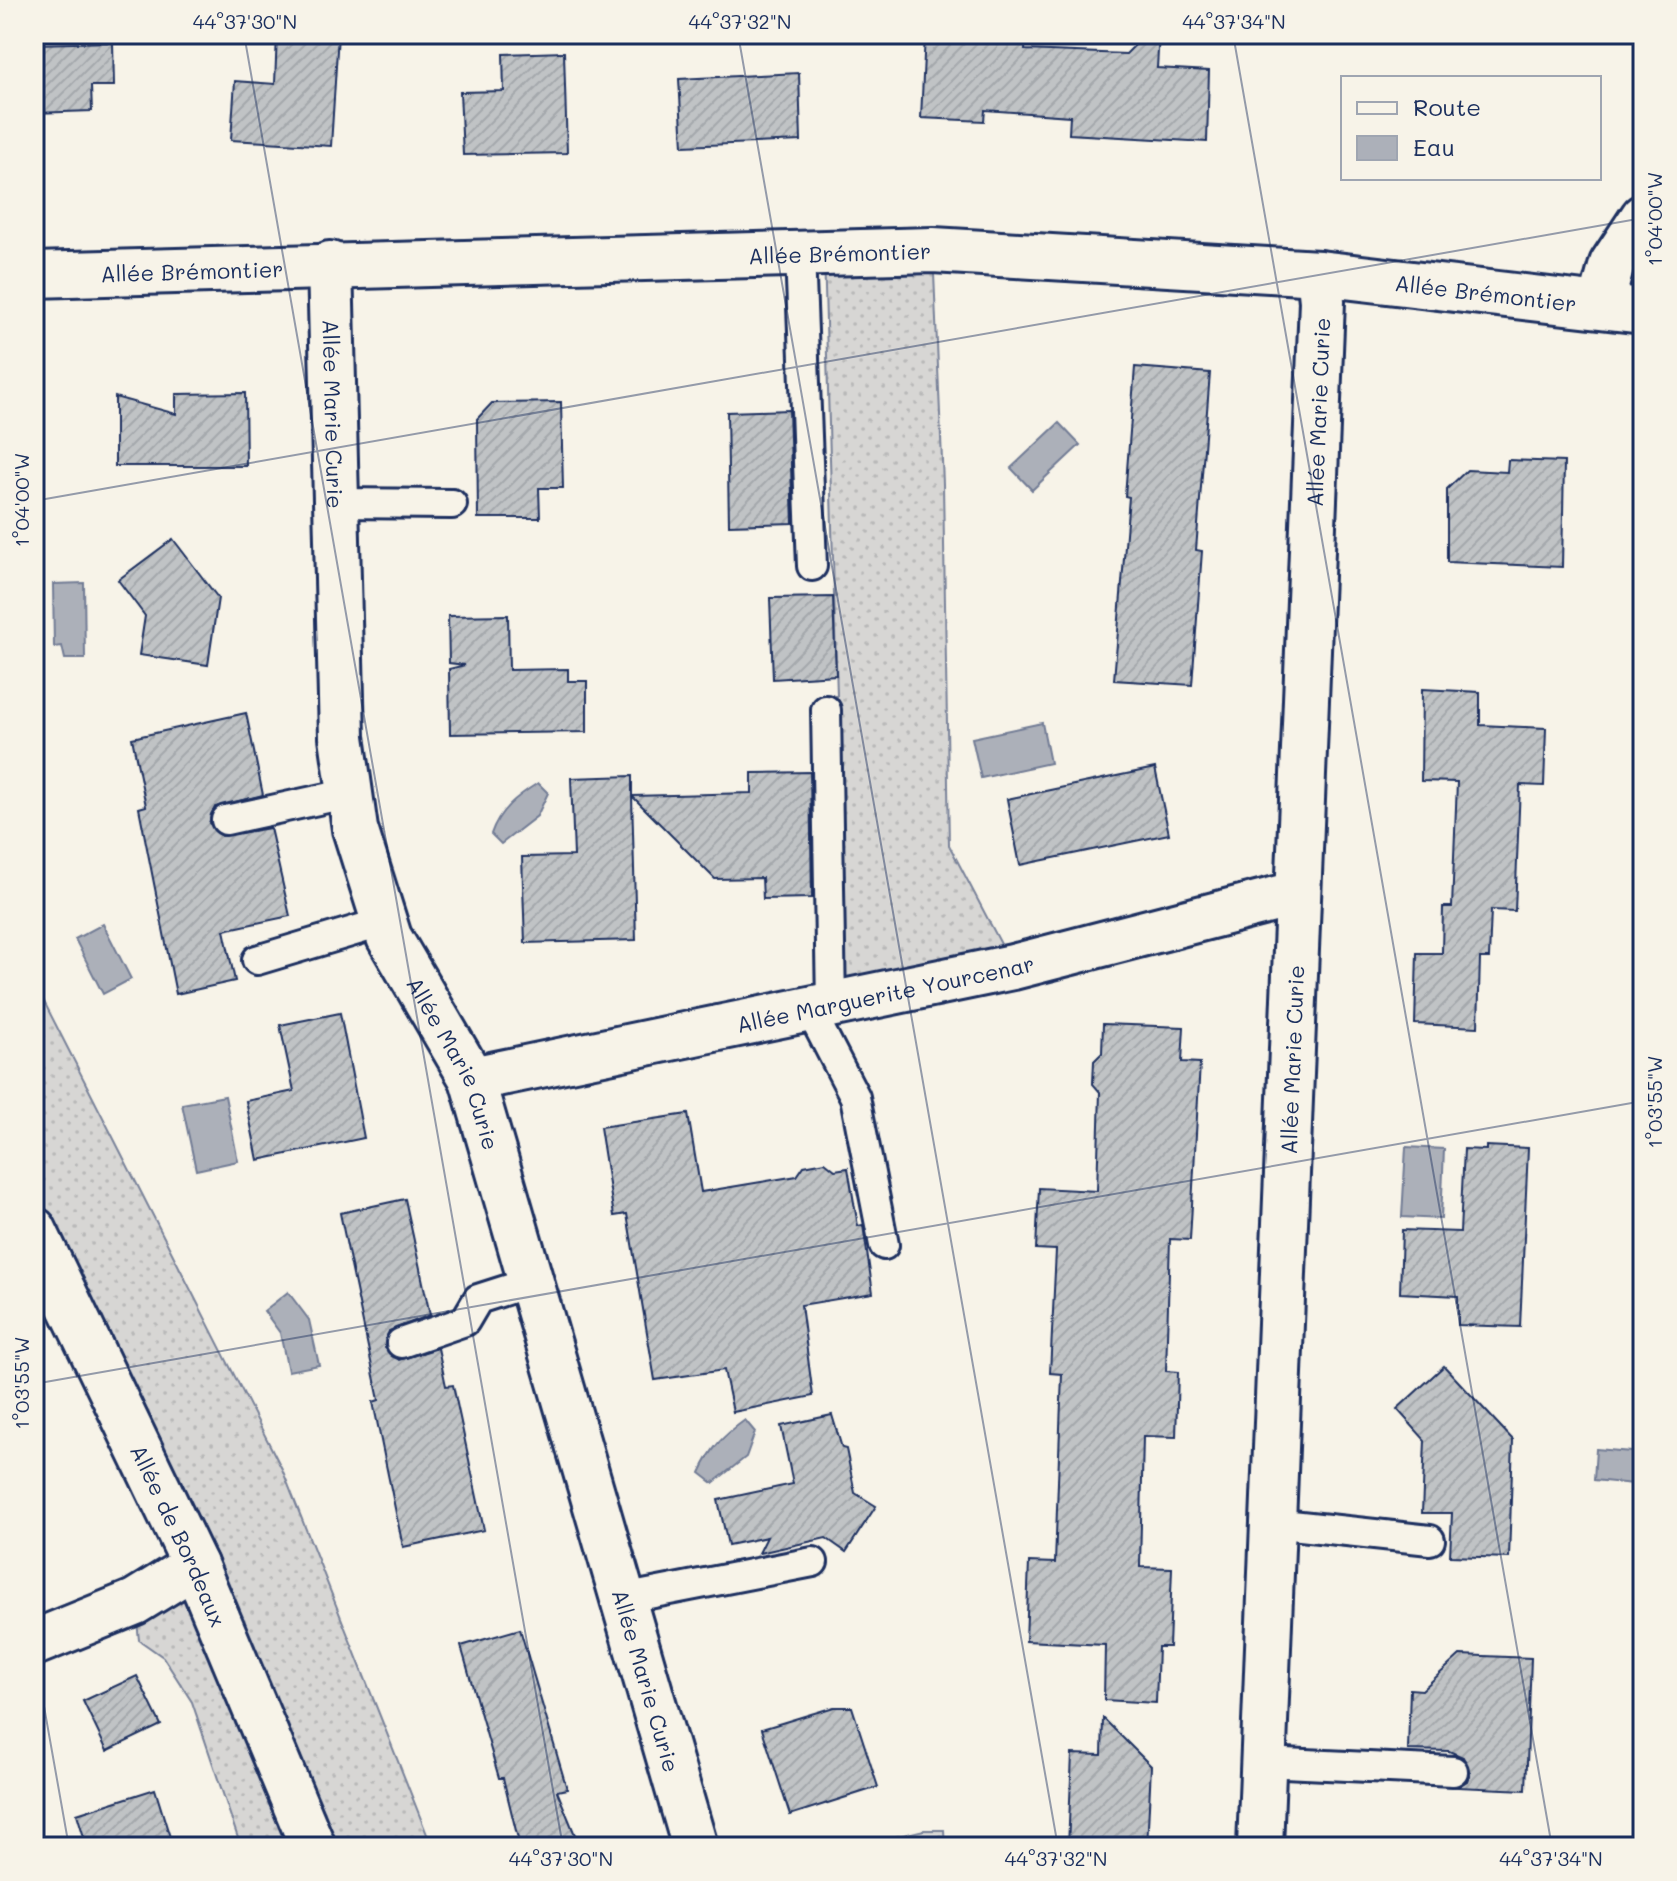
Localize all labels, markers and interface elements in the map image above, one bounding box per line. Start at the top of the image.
text: 44°37'30"N [193,8,297,34]
text: 44°37'32"N [688,8,792,34]
text: 44°37'34"N [1182,8,1286,34]
legend [1341,76,1601,180]
text: Route [1413,91,1481,122]
text: Eau [1413,131,1455,162]
text: 1°04'00"W [1641,172,1667,266]
street label: Allée Brémontier [748,236,931,270]
street label: Allée Brémontier [100,254,284,288]
street label: Allée Brémontier [1393,268,1578,318]
street label: Allée Marie Curie [1299,317,1336,507]
street label: Allée Marie Curie [317,319,351,509]
text: 1°04'00"W [8,453,34,547]
street label: Allée Marguerite Yourcenar [734,948,1037,1038]
street label: Allée Marie Curie [1273,964,1310,1155]
street label: Allée Marie Curie [401,971,506,1153]
text: 1°03'55"W [1641,1055,1667,1149]
text: 1°03'55"W [8,1336,34,1430]
street label: Allée de Bordeaux [125,1439,233,1631]
street label: Allée Marie Curie [606,1585,687,1775]
text: 44°37'30"N [509,1845,613,1871]
text: 44°37'32"N [1004,1845,1108,1871]
text: 44°37'34"N [1499,1845,1603,1871]

